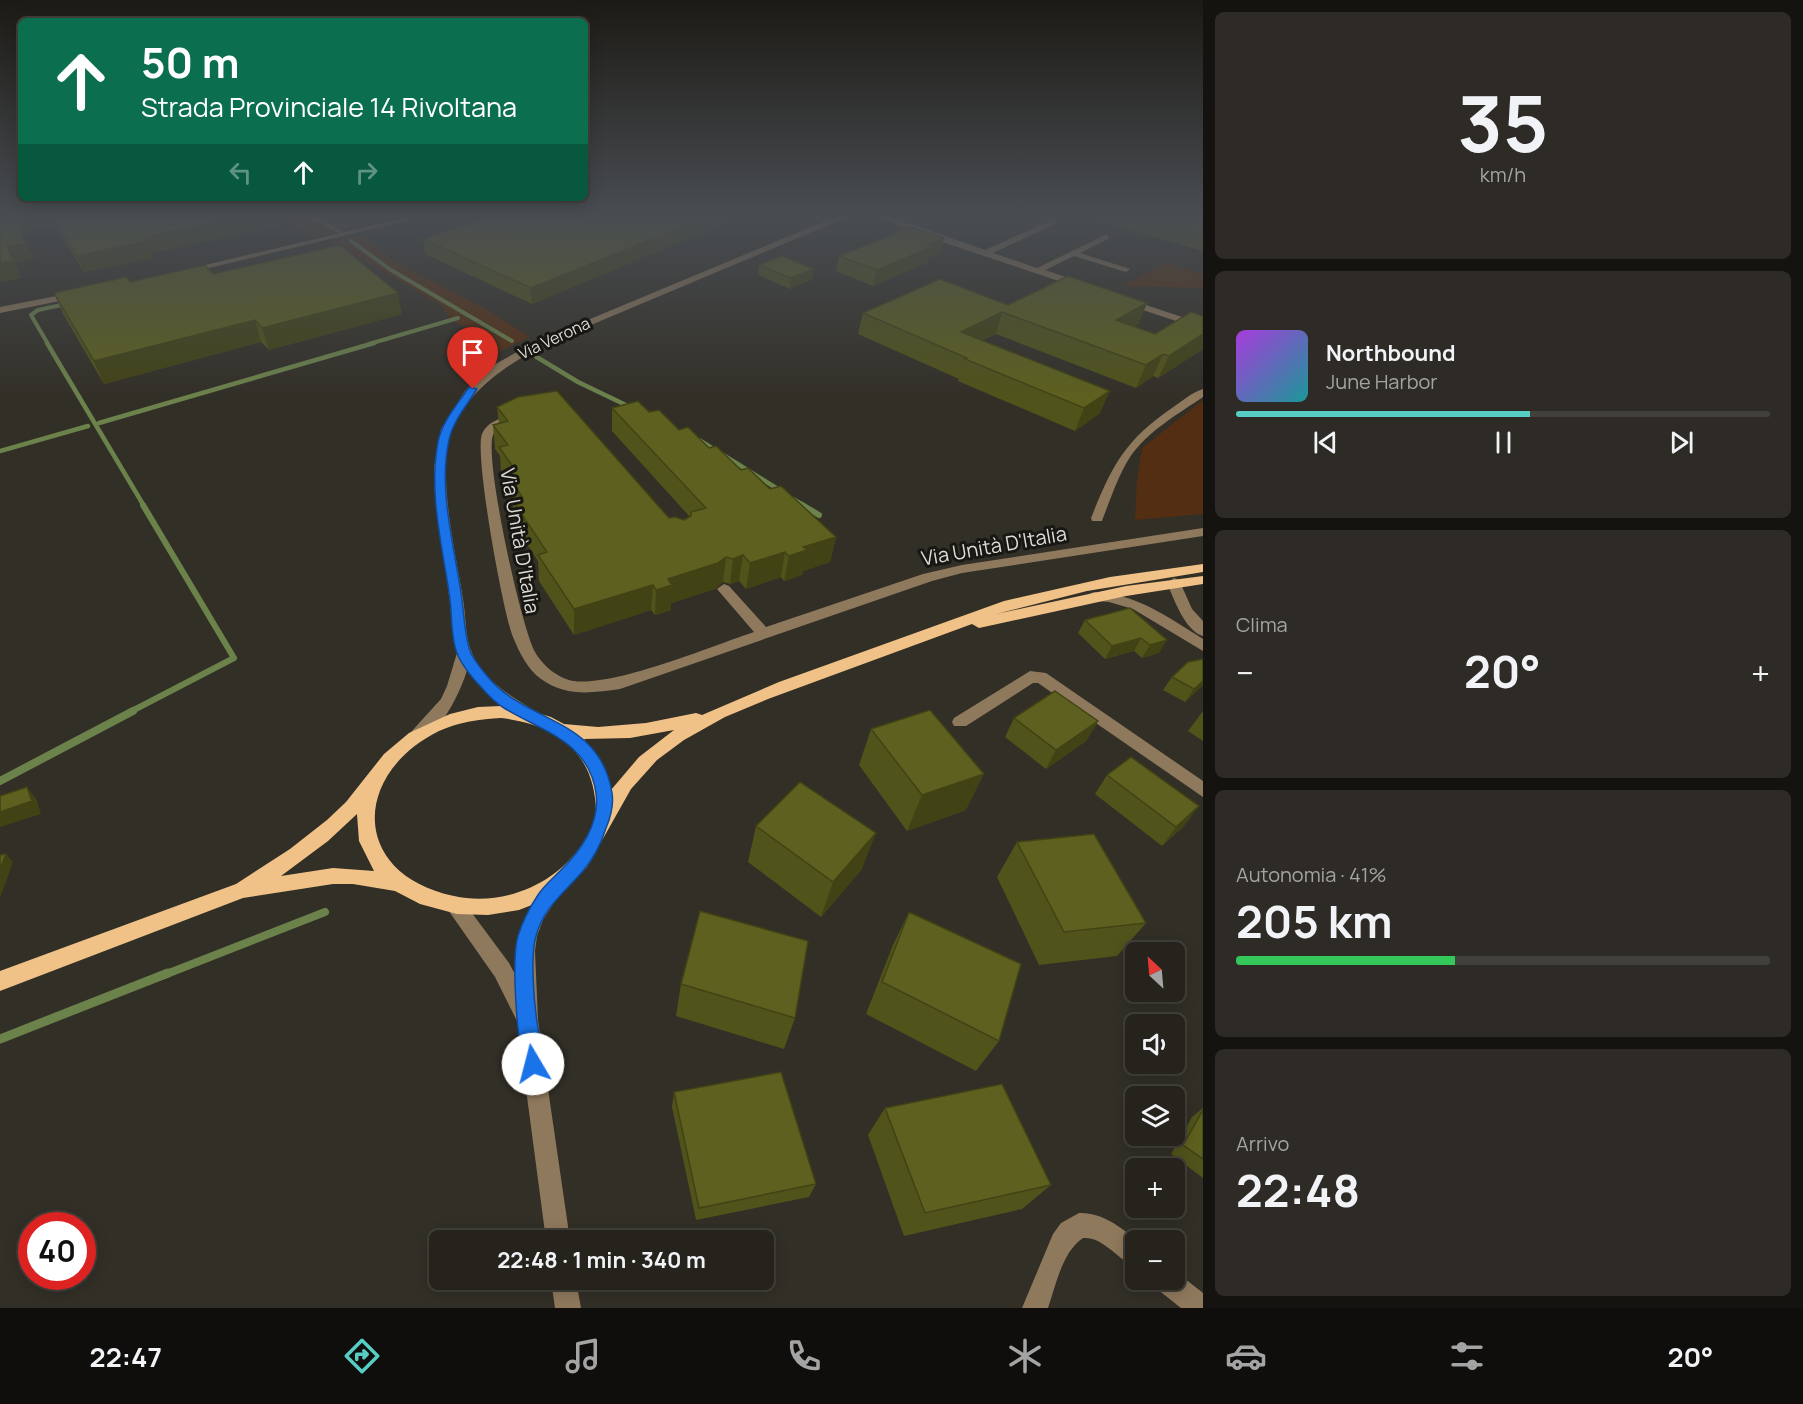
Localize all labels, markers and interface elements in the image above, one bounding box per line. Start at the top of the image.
text: 50 m [141,33,239,91]
icon: ahead [42,42,120,120]
text: 35 [1457,69,1549,175]
text: Strada Provinciale 14 Rivoltana [141,88,517,125]
icon: left [224,156,257,189]
icon: ahead [287,156,320,189]
icon: right [350,156,383,189]
text: km/h [1480,161,1526,188]
street label: Via Verona [515,312,593,364]
pin [447,327,498,389]
icon: arrive [456,336,489,369]
text: Northbound [1326,338,1456,368]
text: June Harbor [1326,368,1438,395]
icon: previous [1309,426,1342,459]
icon: pause [1487,426,1520,459]
icon: next [1665,426,1698,459]
street label: Via Unità D'Italia [494,466,547,616]
street label: Via Unità D'Italia [919,519,1069,572]
text: Clima [1236,611,1288,638]
text: 20° [1464,640,1541,702]
text: − [1236,650,1254,695]
text: + [1751,650,1770,695]
text: Autonomia · 41% [1236,861,1387,888]
text: 205 km [1236,890,1392,952]
north arrow [1125,942,1185,1002]
map controls [1125,942,1185,1290]
button: sound [1125,1014,1185,1074]
position arrow [501,1032,565,1096]
button: layers [1125,1086,1185,1146]
text: Arrivo [1236,1130,1289,1157]
button: + [1125,1158,1185,1218]
text: 22:48 [1236,1159,1360,1221]
speed limit sign: 40 [18,1212,96,1290]
button: − [1125,1230,1185,1290]
text: 22:48 · 1 min · 340 m [497,1245,706,1275]
icon: directions [341,1335,383,1377]
icon: music [562,1335,604,1377]
icon: phone [783,1335,825,1377]
icon: climate [1004,1335,1046,1377]
icon: car [1225,1335,1267,1377]
icon: filters [1446,1335,1488,1377]
text: 22:47 [90,1338,162,1375]
text: 20° [1667,1338,1713,1375]

